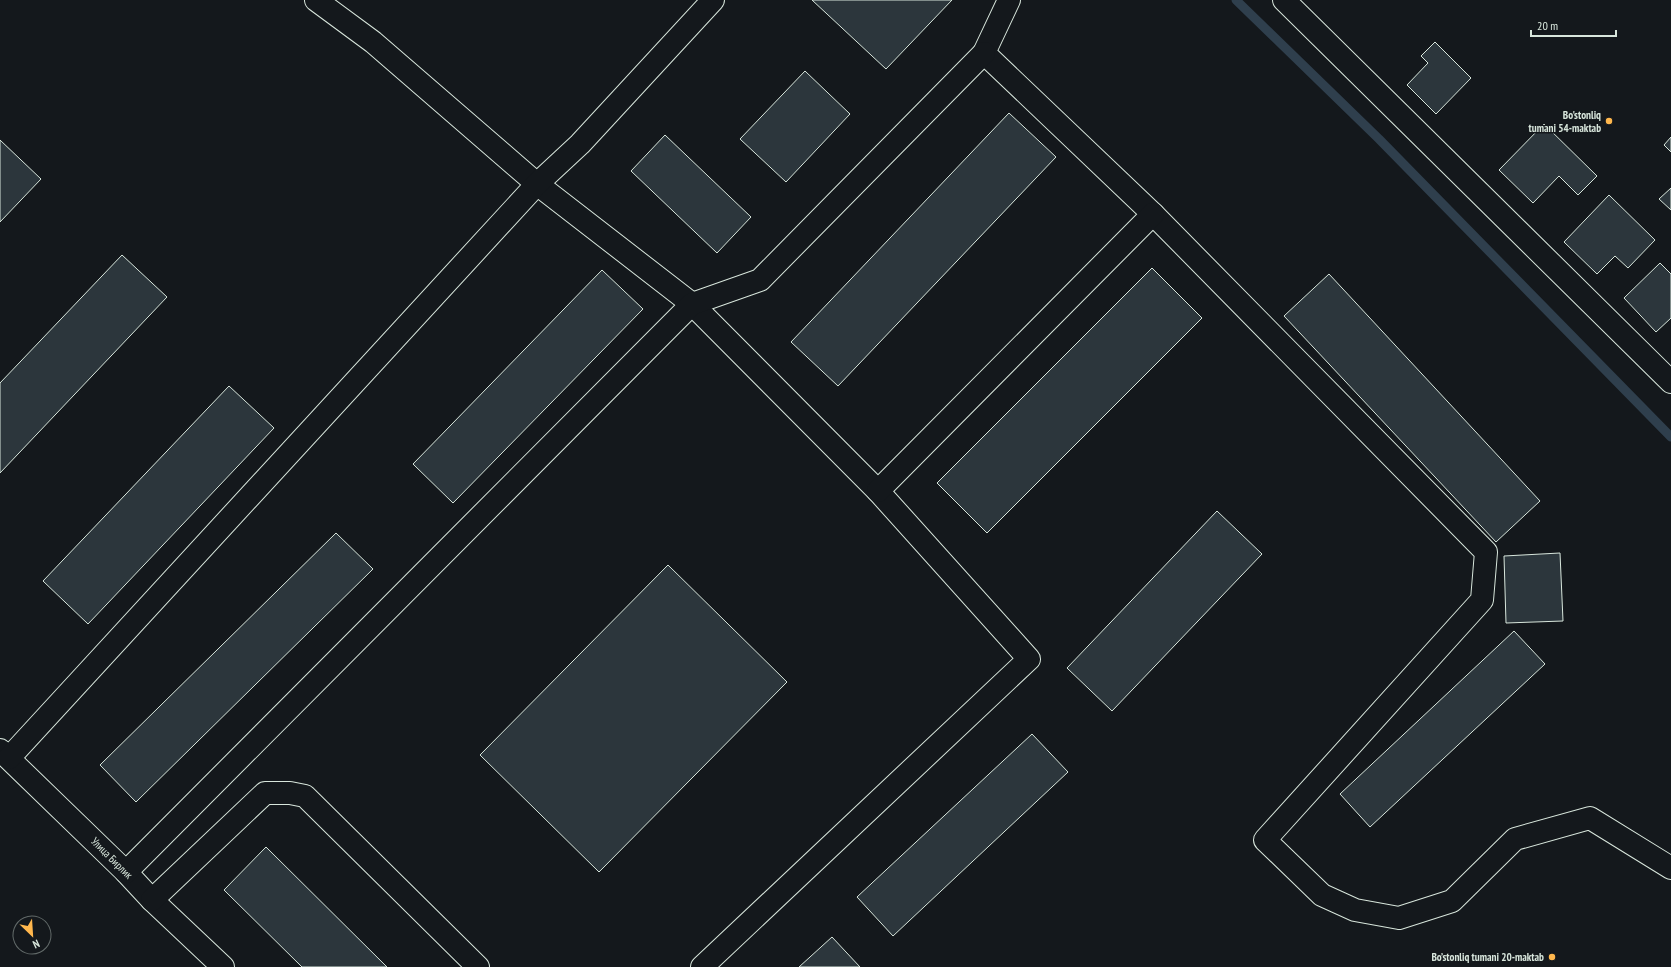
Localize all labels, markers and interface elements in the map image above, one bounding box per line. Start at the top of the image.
scale bar [1531,12,1616,38]
text: 20 m [1537,18,1558,33]
place label: Bo'stonliq tumani 54-maktab [1529,108,1601,135]
marker: Bo'stonliq tumani 54-maktab [1604,116,1614,126]
street label: Улица Бирлик [88,834,136,882]
north arrow [12,915,52,955]
text: N [31,936,42,952]
place label: Bo’stonliq tumani 20-maktab [1431,950,1544,964]
marker: Bo’stonliq tumani 20-maktab [1547,952,1557,962]

